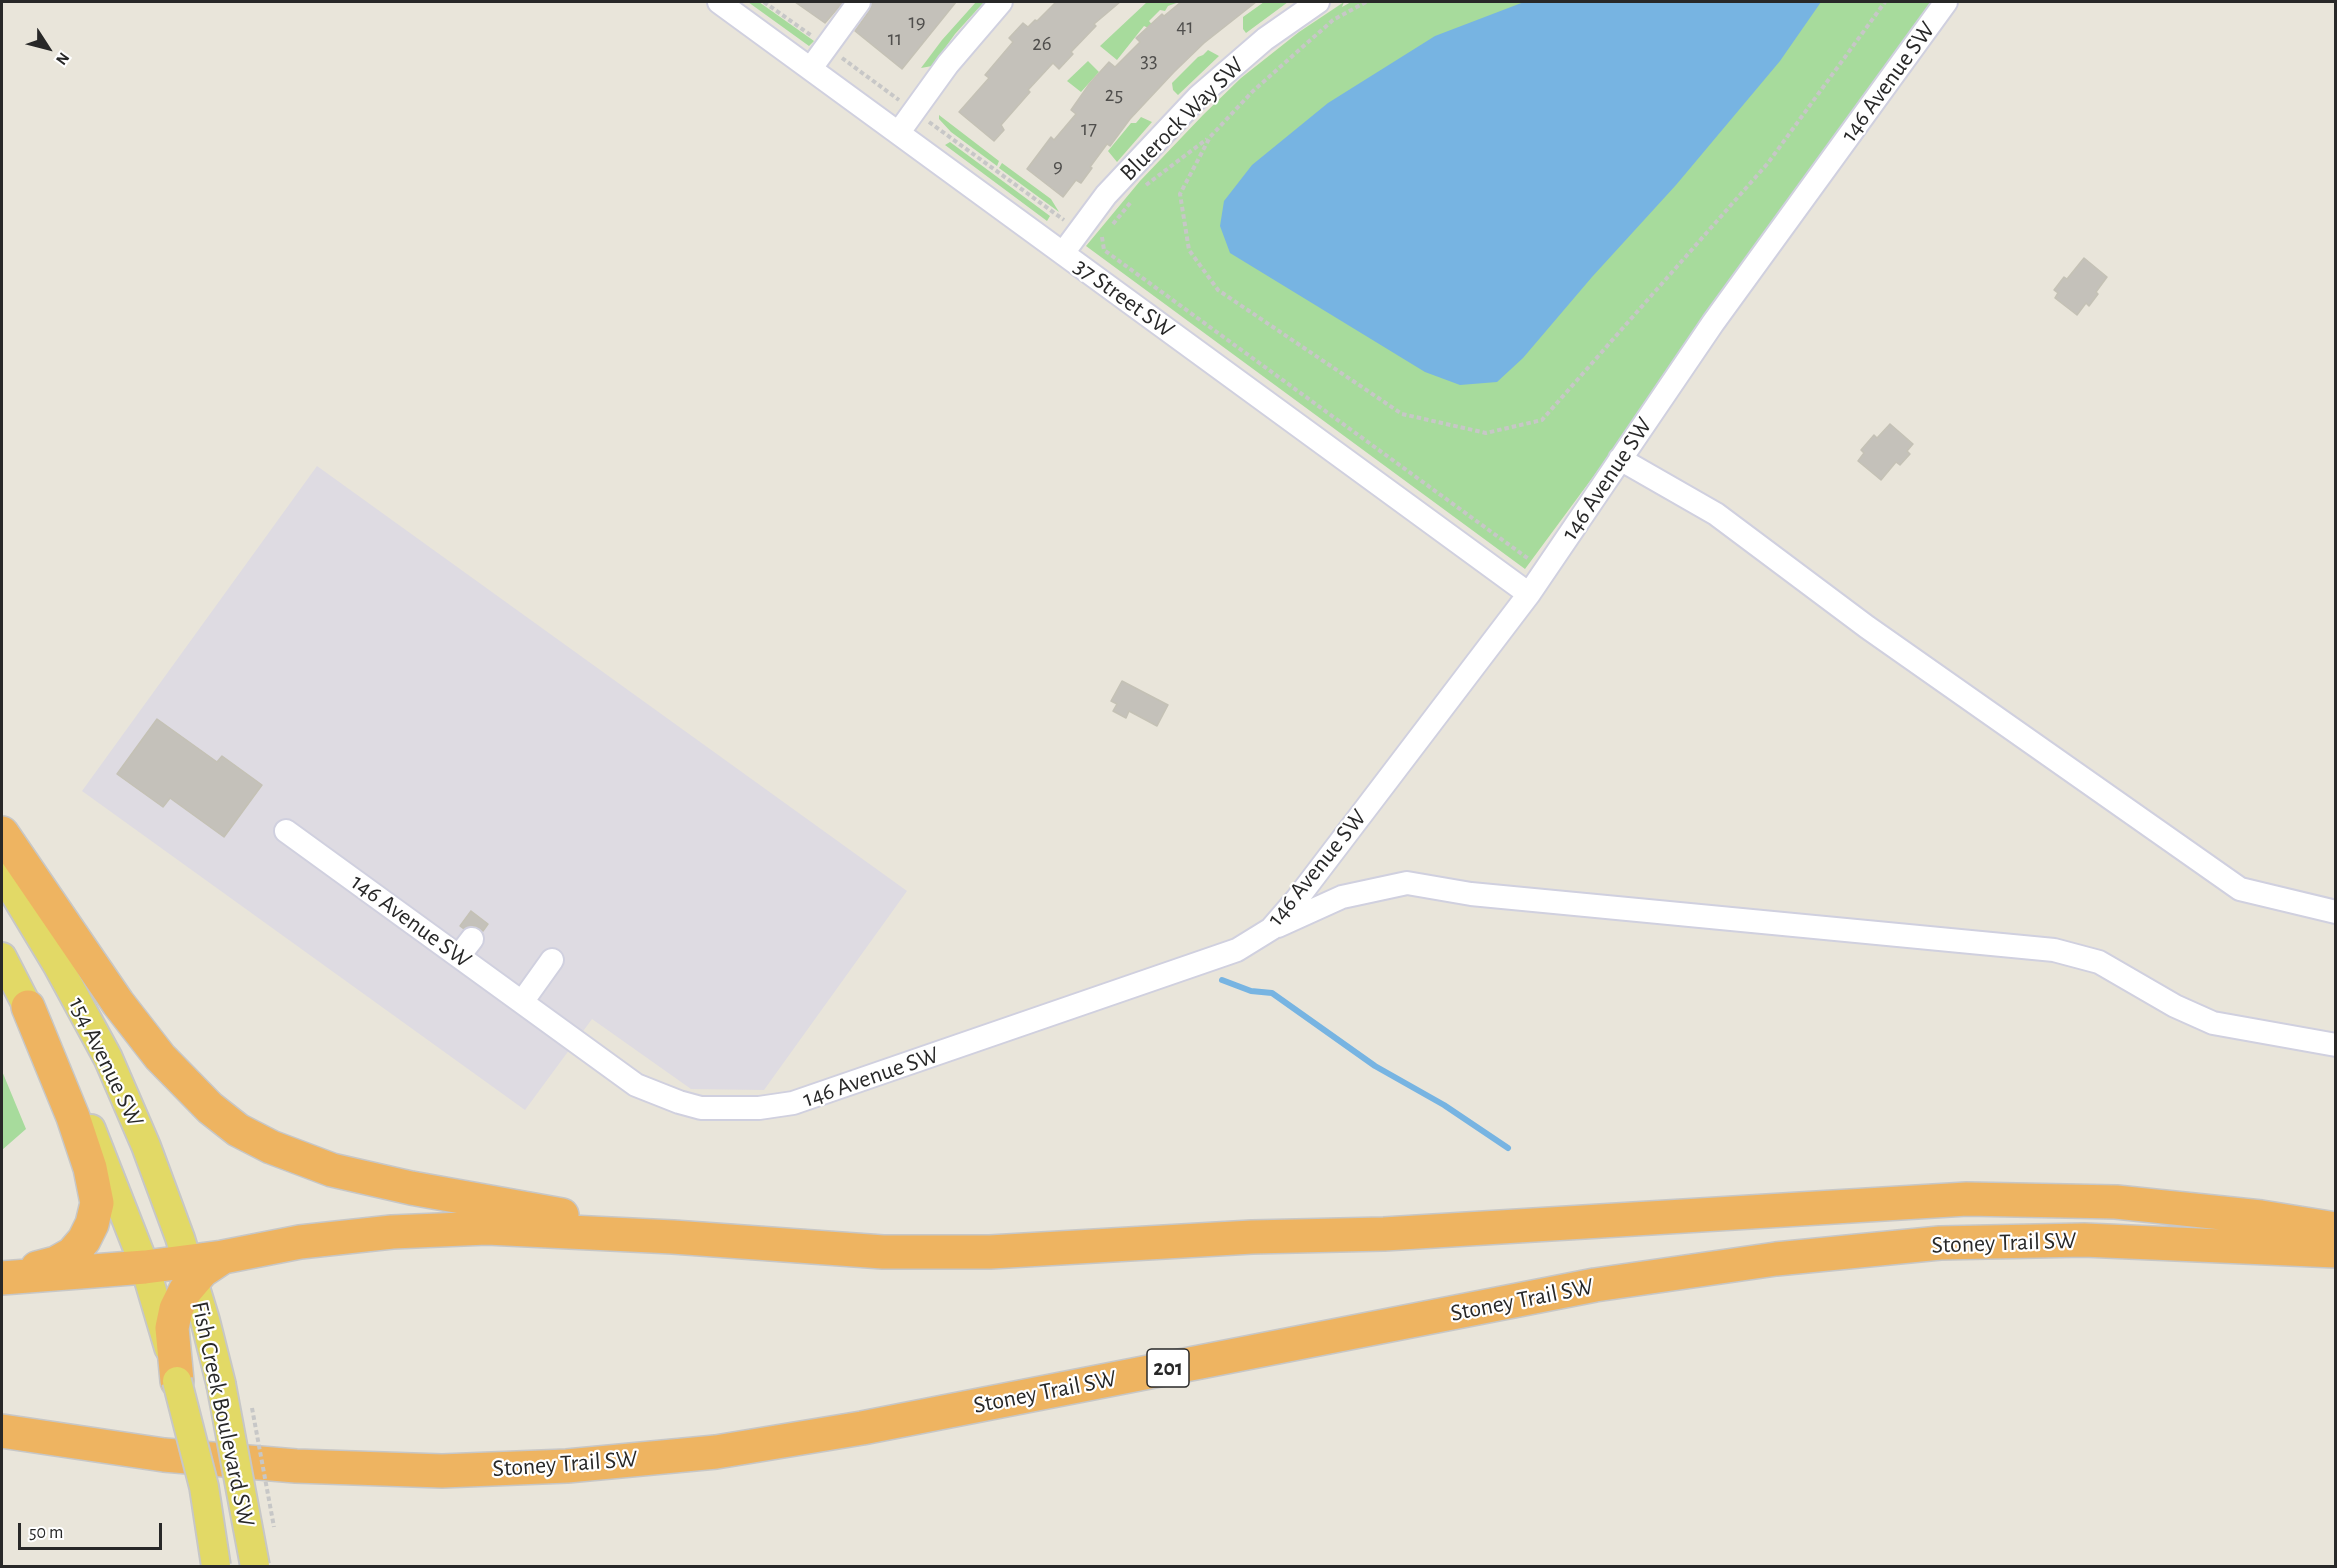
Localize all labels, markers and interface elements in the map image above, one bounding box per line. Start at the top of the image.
house number: 19 [908,9,926,35]
house number: 41 [1176,14,1194,40]
street label: 146 Avenue SW [1835,16,1941,148]
north arrow [18,18,78,78]
house number: 11 [888,26,902,52]
house number: 26 [1032,31,1052,57]
house number: 33 [1140,48,1158,74]
text: N [53,49,72,68]
street label: Bluerock Way SW [1114,51,1250,187]
house number: 25 [1105,82,1123,108]
house number: 17 [1081,116,1097,142]
house number: 9 [1053,153,1063,179]
street label: 37 Street SW [1068,252,1180,344]
street label: 146 Avenue SW [1555,412,1659,546]
street label: 146 Avenue SW [1261,804,1373,932]
street label: 146 Avenue SW [345,868,477,974]
street label: 154 Avenue SW [62,993,150,1131]
street label: 146 Avenue SW [799,1040,943,1114]
street label: Stoney Trail SW [1931,1226,2077,1260]
street label: Stoney Trail SW [1448,1272,1596,1328]
street label: Fish Creek Boulevard SW [185,1299,261,1529]
road number: 201 [1147,1349,1189,1387]
street label: Stoney Trail SW [971,1364,1119,1420]
street label: Stoney Trail SW [492,1445,638,1483]
scale bar [21,1511,165,1549]
text: 50 m [29,1524,63,1542]

